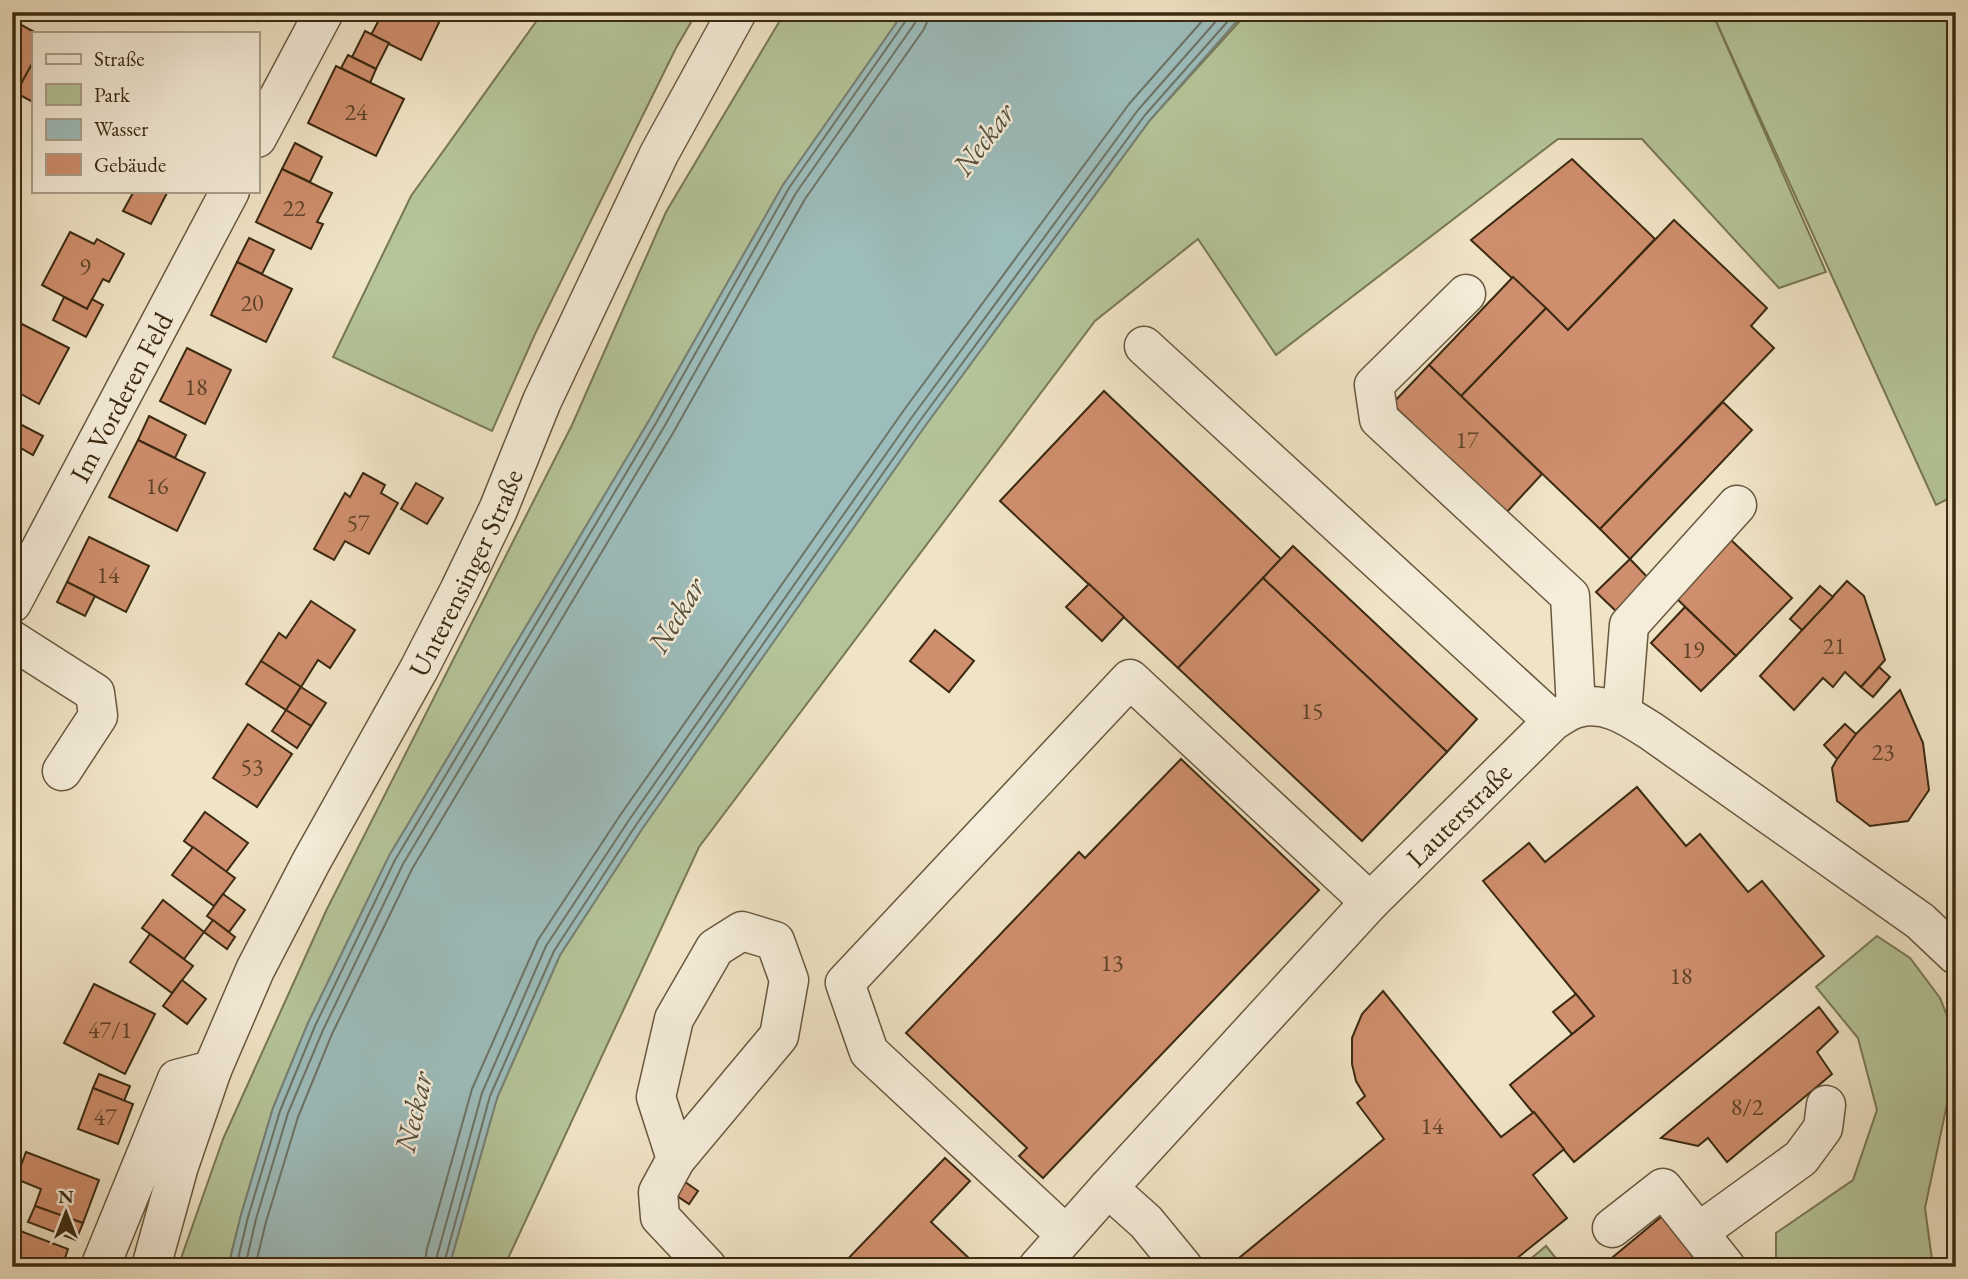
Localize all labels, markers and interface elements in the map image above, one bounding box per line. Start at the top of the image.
legend [32,32,259,192]
text: Straße [94,45,145,72]
text: Park [94,81,131,108]
water label: Neckar [942,94,1024,184]
house number: 24 [344,96,368,127]
text: Wasser [94,115,148,142]
text: Gebäude [94,151,166,178]
house number: 22 [282,192,306,223]
house number: 9 [79,251,91,282]
house number: 20 [240,287,264,318]
street label: Im Vorderen Feld [61,305,181,488]
house number: 18 [184,371,208,402]
house number: 17 [1455,424,1479,455]
street label: Unterensinger Straße [400,464,531,683]
house number: 16 [145,470,169,501]
house number: 57 [346,507,370,538]
house number: 14 [96,559,120,590]
water label: Neckar [638,569,714,661]
house number: 21 [1822,630,1846,661]
house number: 19 [1681,634,1705,665]
house number: 15 [1300,695,1324,726]
house number: 23 [1871,736,1895,767]
house number: 53 [240,751,264,782]
street label: Lauterstraße [1398,754,1519,875]
house number: 13 [1100,947,1124,978]
house number: 18 [1669,960,1693,991]
house number: 47/1 [88,1014,132,1045]
water label: Neckar [385,1066,442,1157]
house number: 8/2 [1731,1091,1764,1122]
house number: 47 [93,1101,117,1132]
house number: 14 [1420,1110,1444,1141]
north arrow [32,1178,102,1248]
text: N [58,1184,74,1209]

